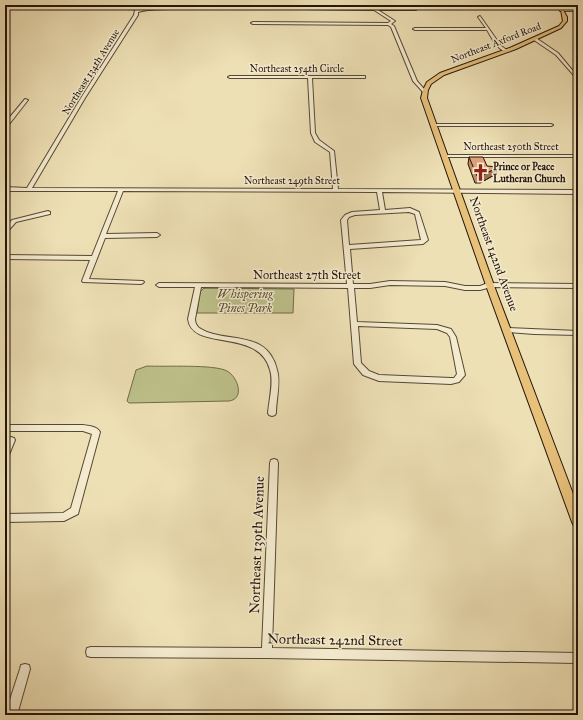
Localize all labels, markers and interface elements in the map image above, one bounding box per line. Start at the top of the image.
street label: Northeast Axford Road [449,20,543,66]
street label: Northeast 134th Avenue [60,27,122,117]
street label: Northeast 254th Circle [250,63,344,75]
street label: Northeast 250th Street [463,141,559,153]
place label: Prince or Peace Lutheran Church [493,161,566,185]
church icon: Prince or Peace Lutheran Church [470,163,490,183]
street label: Northeast 249th Street [244,175,340,187]
street label: Northeast 142nd Avenue [467,195,521,313]
street label: Northeast 27th Street [253,268,362,282]
park label: Whispering Pines Park [217,287,274,315]
street label: Northeast 139th Avenue [246,476,268,614]
street label: Northeast 242nd Street [267,630,403,650]

